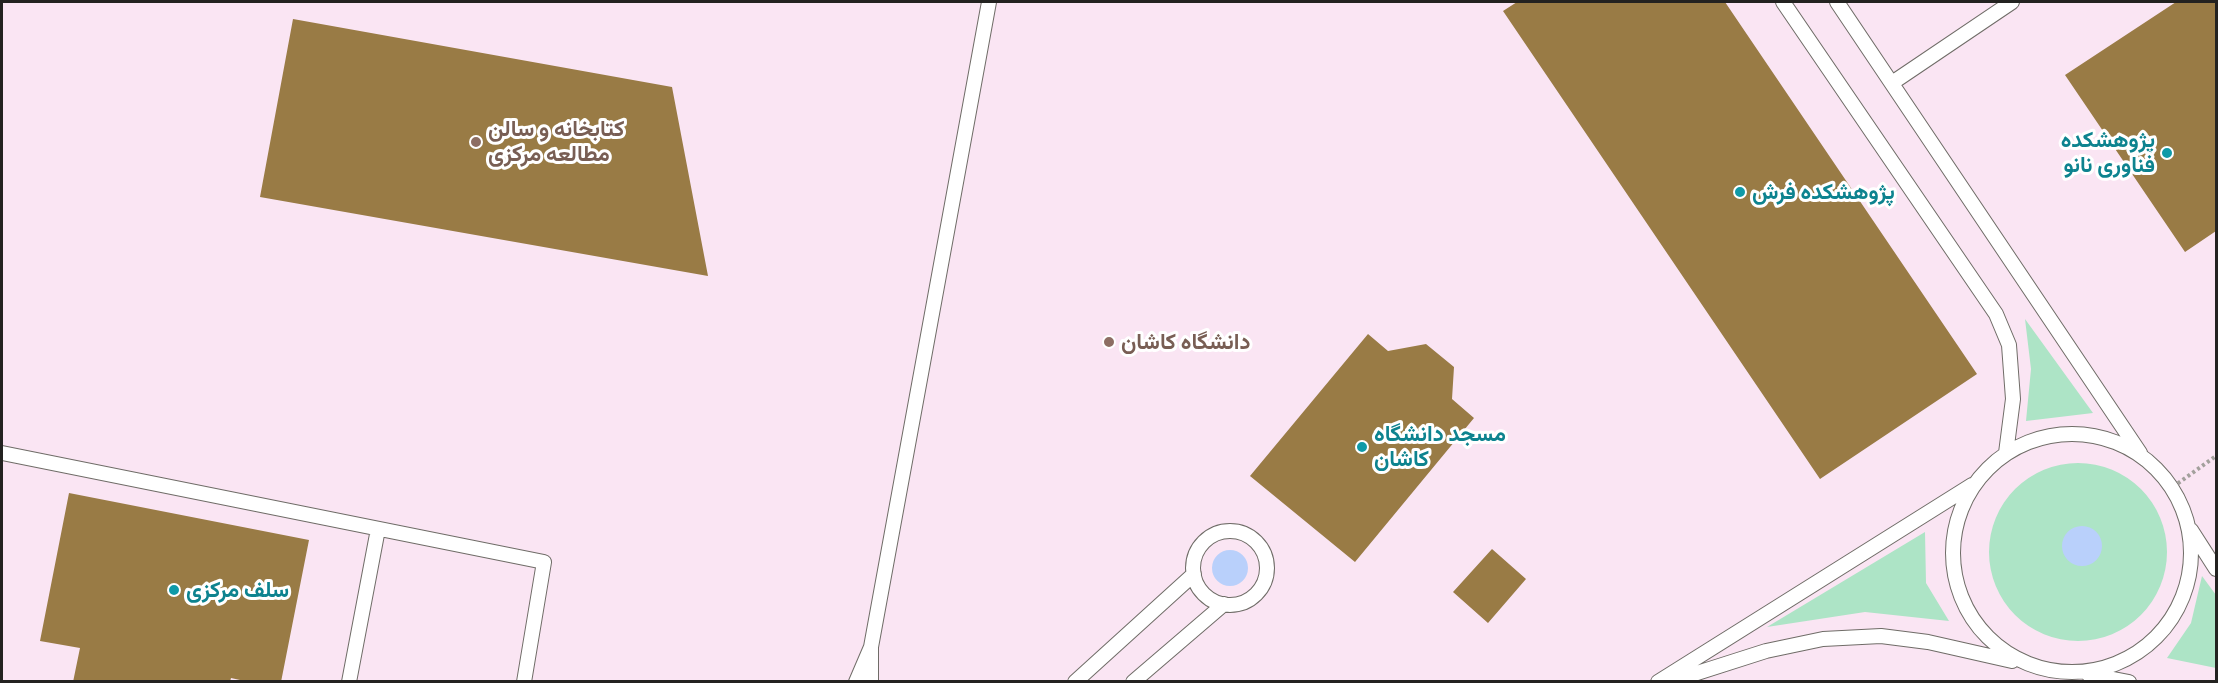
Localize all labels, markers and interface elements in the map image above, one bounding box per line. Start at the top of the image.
place label: کتابخانه و سالن مطالعه مرکزی [488,116,624,168]
place label: پژوهشکده فناوری نانو [2061,127,2155,178]
marker: کتابخانه و سالن مطالعه مرکزی [469,135,483,149]
marker: پژوهشکده فناوری نانو [2160,146,2174,160]
place label: پژوهشکده فرش [1752,179,1895,205]
marker: پژوهشکده فرش [1733,185,1747,199]
place label: دانشگاه کاشان [1121,329,1250,355]
marker: دانشگاه کاشان [1102,335,1116,349]
place label: مسجد دانشگاه کاشان [1374,421,1506,472]
marker: مسجد دانشگاه کاشان [1355,440,1369,454]
place label: سلف مرکزی [186,577,289,603]
marker: سلف مرکزی [167,583,181,597]

